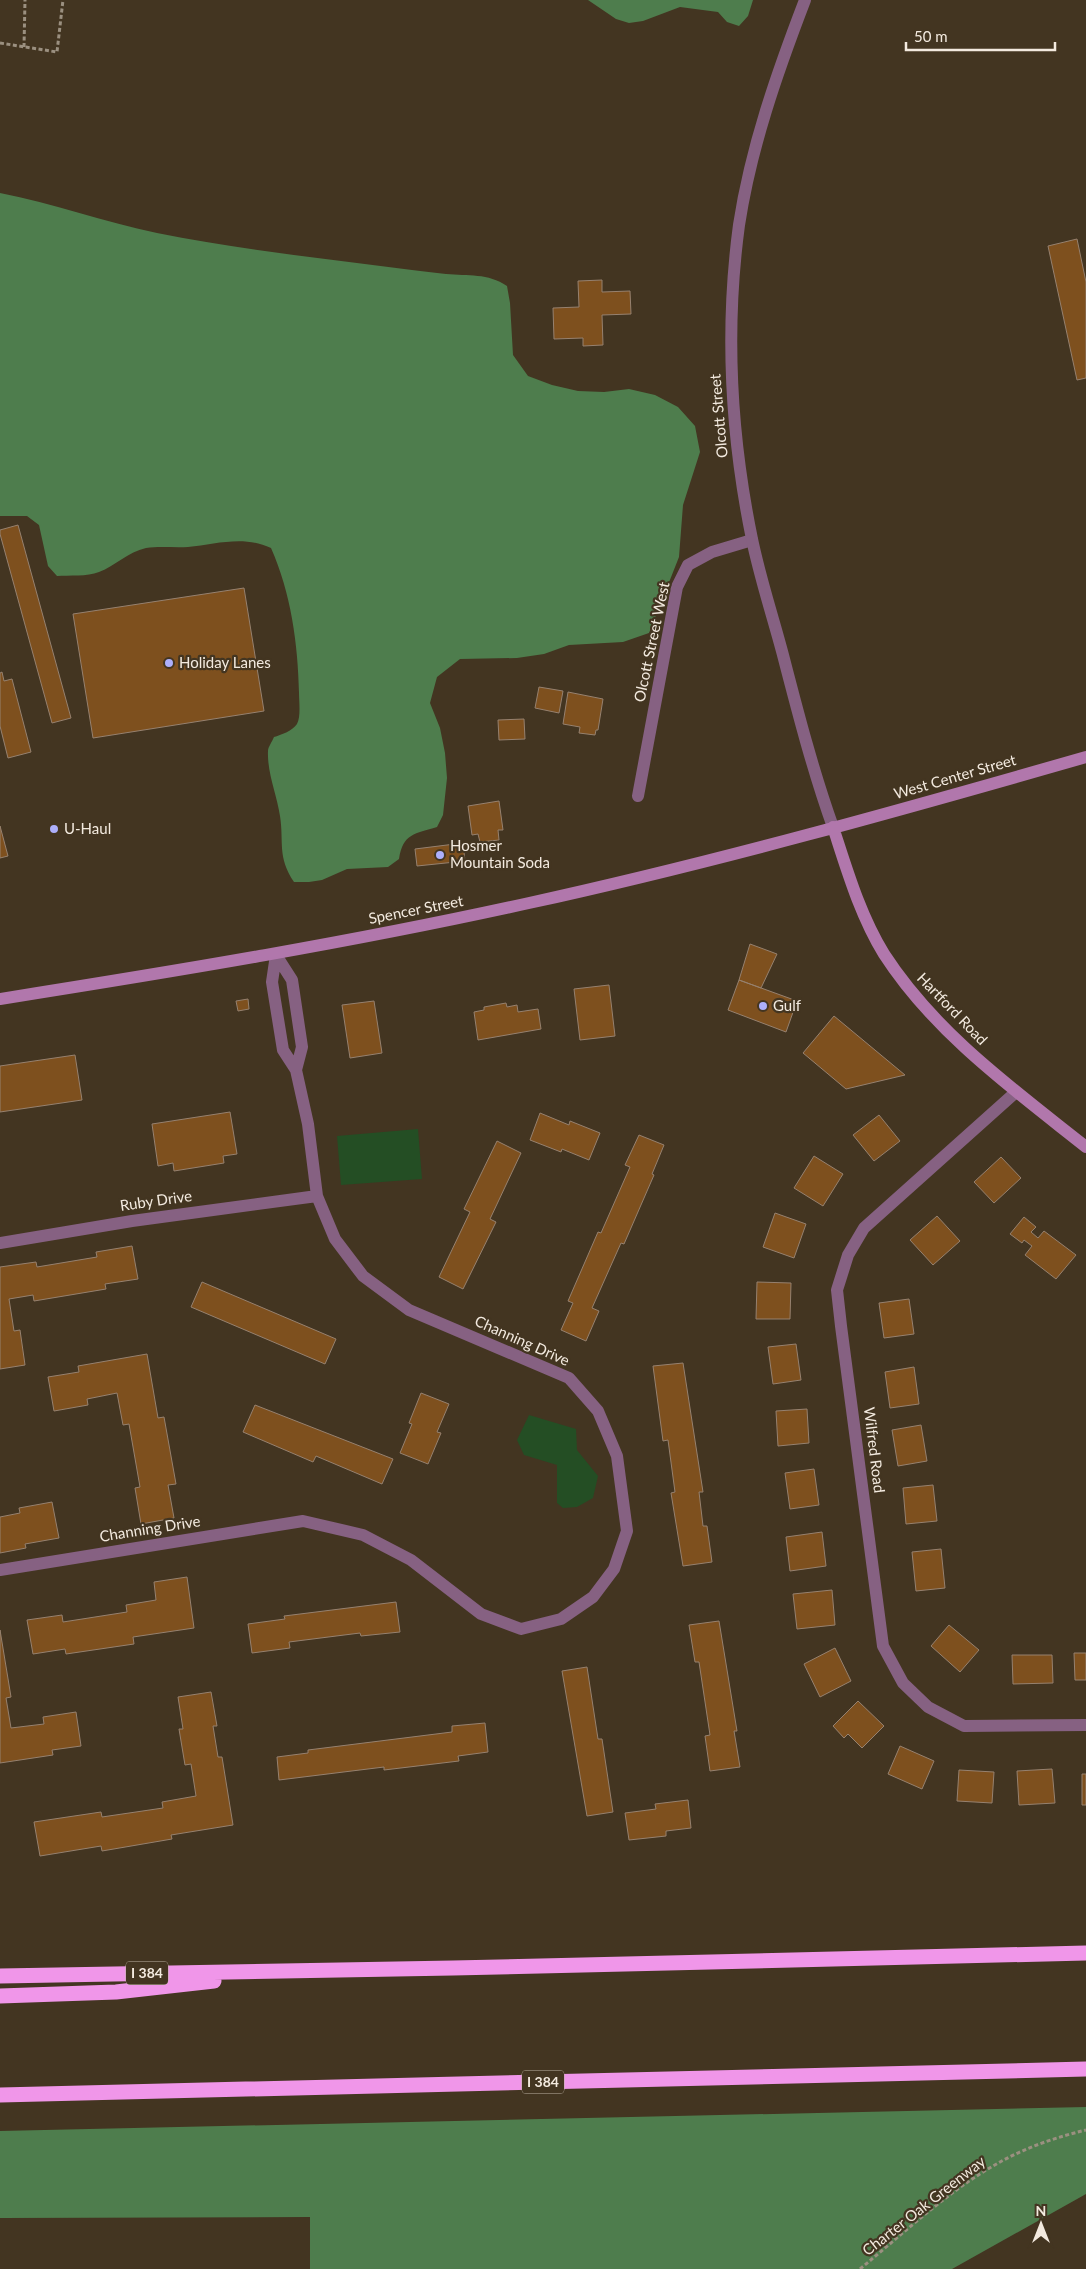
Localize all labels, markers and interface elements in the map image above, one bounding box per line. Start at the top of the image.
scale bar [906,20,1055,52]
text: 50 m [914,27,948,45]
street label: Olcott Street [705,373,731,459]
street label: Olcott Street West [629,579,673,704]
place label: Holiday Lanes [179,653,271,671]
marker: Holiday Lanes [163,657,175,669]
street label: West Center Street [892,750,1018,802]
place label: U-Haul [64,819,111,837]
marker: U-Haul [48,823,60,835]
place label: Hosmer Mountain Soda [450,836,550,871]
marker: Hosmer Mountain Soda [434,849,446,861]
street label: Spencer Street [367,891,465,927]
street label: Hartford Road [914,968,992,1048]
place label: Gulf [773,996,802,1014]
marker: Gulf [757,1000,769,1012]
street label: Ruby Drive [119,1186,193,1214]
street label: Channing Drive [472,1311,573,1369]
street label: Wilfred Road [861,1406,889,1494]
street label: Channing Drive [98,1511,202,1545]
road number: I 384 [126,1962,168,1985]
road number: I 384 [522,2070,564,2094]
street label: Charter Oak Greenway [858,2151,989,2259]
north arrow [1016,2199,1066,2249]
text: N [1036,2202,1046,2219]

